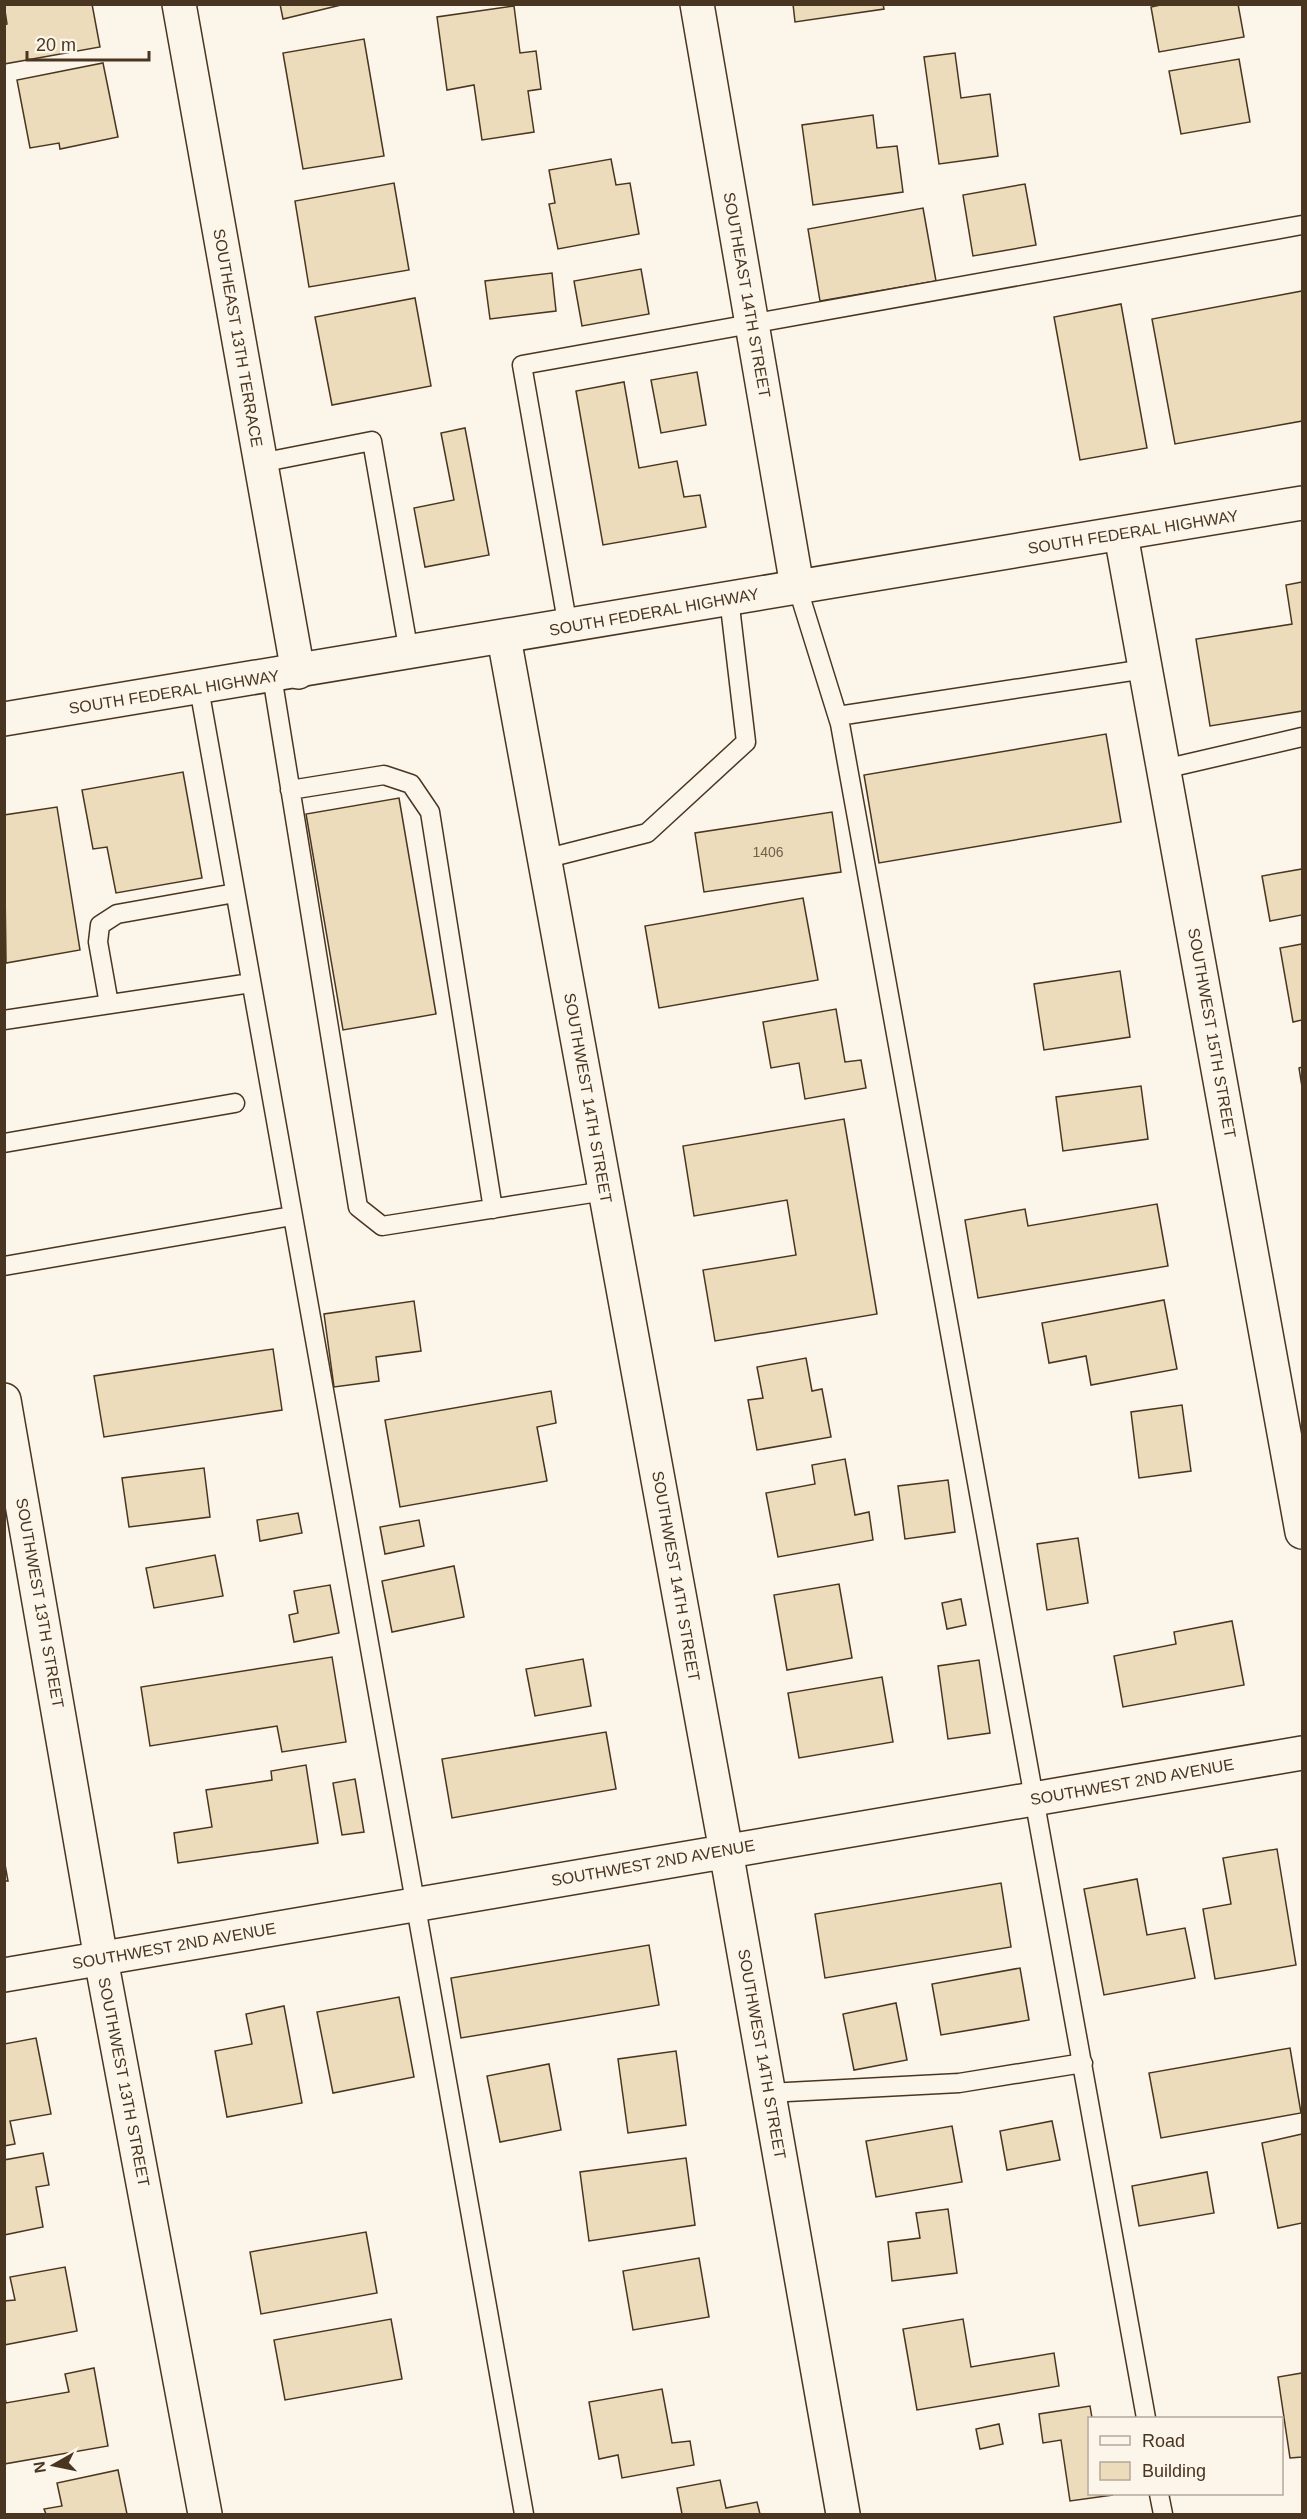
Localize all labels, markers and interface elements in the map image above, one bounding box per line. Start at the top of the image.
scale bar [27,24,148,62]
text: 20 m [36,35,76,55]
street label: SOUTHEAST 14TH STREET [721,191,774,399]
street label: SOUTHEAST 13TH TERRACE [210,227,266,449]
street label: SOUTH FEDERAL HIGHWAY [1027,507,1240,557]
street label: SOUTH FEDERAL HIGHWAY [548,585,761,639]
street label: SOUTH FEDERAL HIGHWAY [68,667,281,717]
house number: 1406 [752,844,784,860]
street label: SOUTHWEST 15TH STREET [1185,927,1239,1140]
street label: SOUTHWEST 14TH STREET [561,992,615,1205]
street label: SOUTHWEST 14TH STREET [649,1470,703,1683]
street label: SOUTHWEST 13TH STREET [13,1497,67,1710]
street label: SOUTHWEST 2ND AVENUE [1029,1756,1235,1808]
street label: SOUTHWEST 2ND AVENUE [550,1837,756,1889]
street label: SOUTHWEST 2ND AVENUE [71,1920,277,1972]
street label: SOUTHWEST 14TH STREET [735,1948,789,2161]
street label: SOUTHWEST 13TH STREET [95,1976,153,2188]
legend [1088,2417,1283,2495]
text: Road [1142,2431,1185,2451]
north arrow [24,2435,84,2495]
text: N [30,2460,49,2474]
text: Building [1142,2461,1206,2481]

